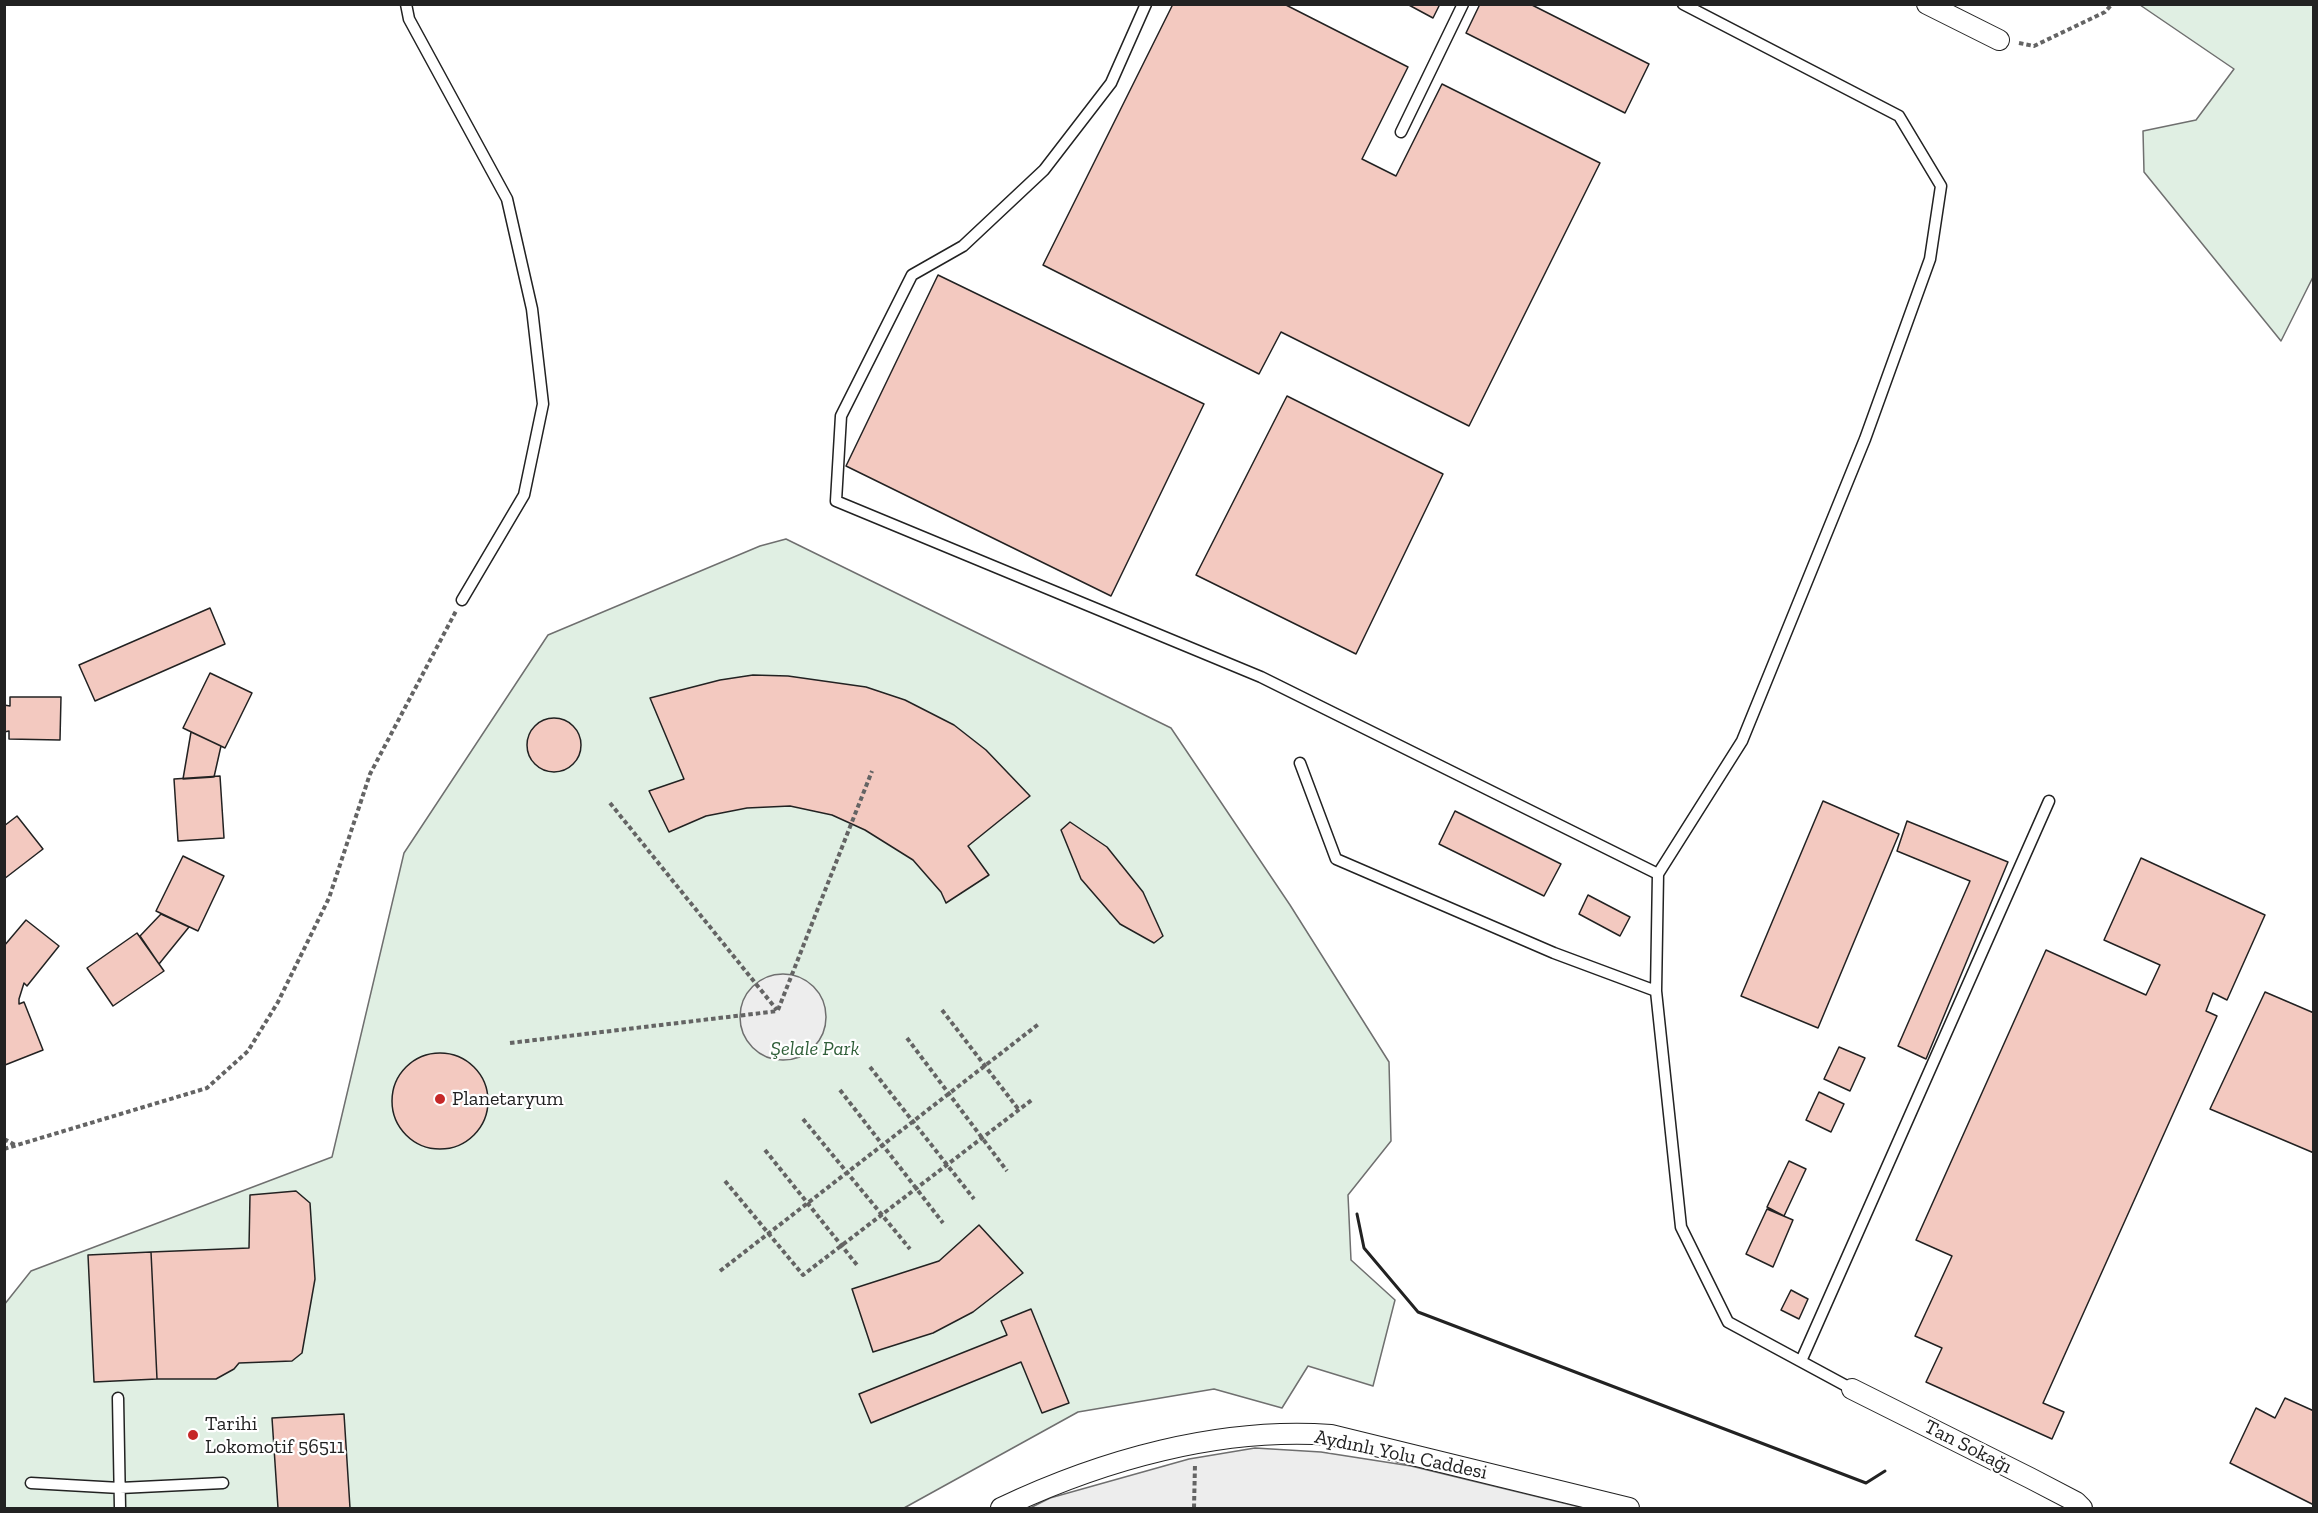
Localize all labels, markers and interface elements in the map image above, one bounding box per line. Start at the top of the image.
park label: Şelale Park [771,1037,859,1061]
place label: Planetaryum [452,1087,563,1111]
marker: Planetaryum [433,1092,447,1106]
place label: Tarihi Lokomotif 56511 [205,1412,344,1459]
street label: Tan Sokağı [1920,1415,2016,1479]
street label: Aydınlı Yolu Caddesi [1312,1425,1490,1485]
marker: Tarihi Lokomotif 56511 [186,1428,200,1442]

